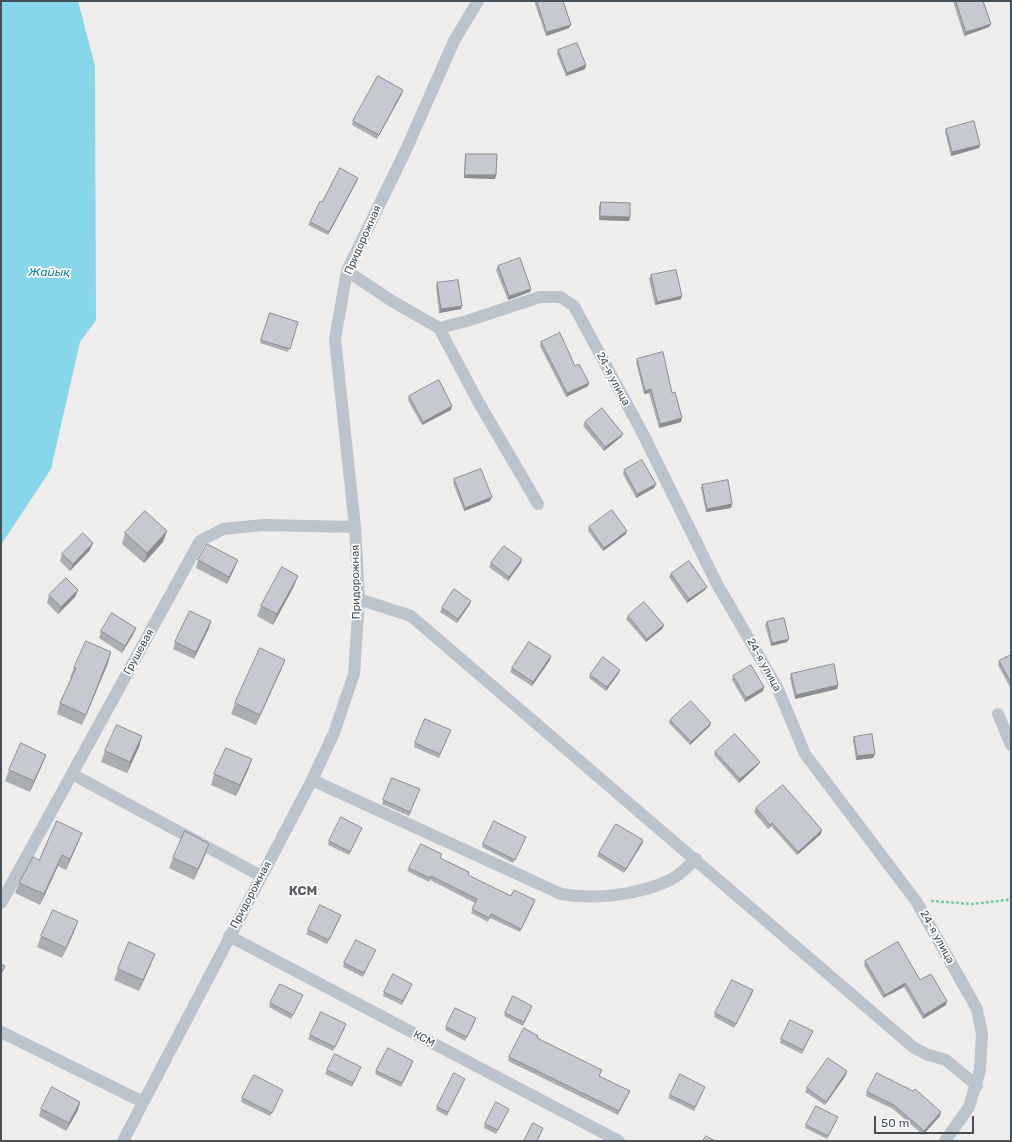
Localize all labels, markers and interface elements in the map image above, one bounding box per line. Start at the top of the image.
street label: Придорожная [342,203,384,277]
water label: Жайық [28,266,70,280]
street label: 24-я улица [593,350,633,408]
street label: Придорожная [349,545,363,619]
street label: Грушевая [121,627,157,677]
street label: 24-я улица [744,636,784,694]
street label: Придорожная [228,859,274,931]
district label: КСМ [289,883,317,899]
street label: 24-я улица [917,908,957,966]
street label: КСМ [411,1028,437,1050]
scale bar [876,1108,976,1134]
text: 50 m [881,1116,909,1130]

